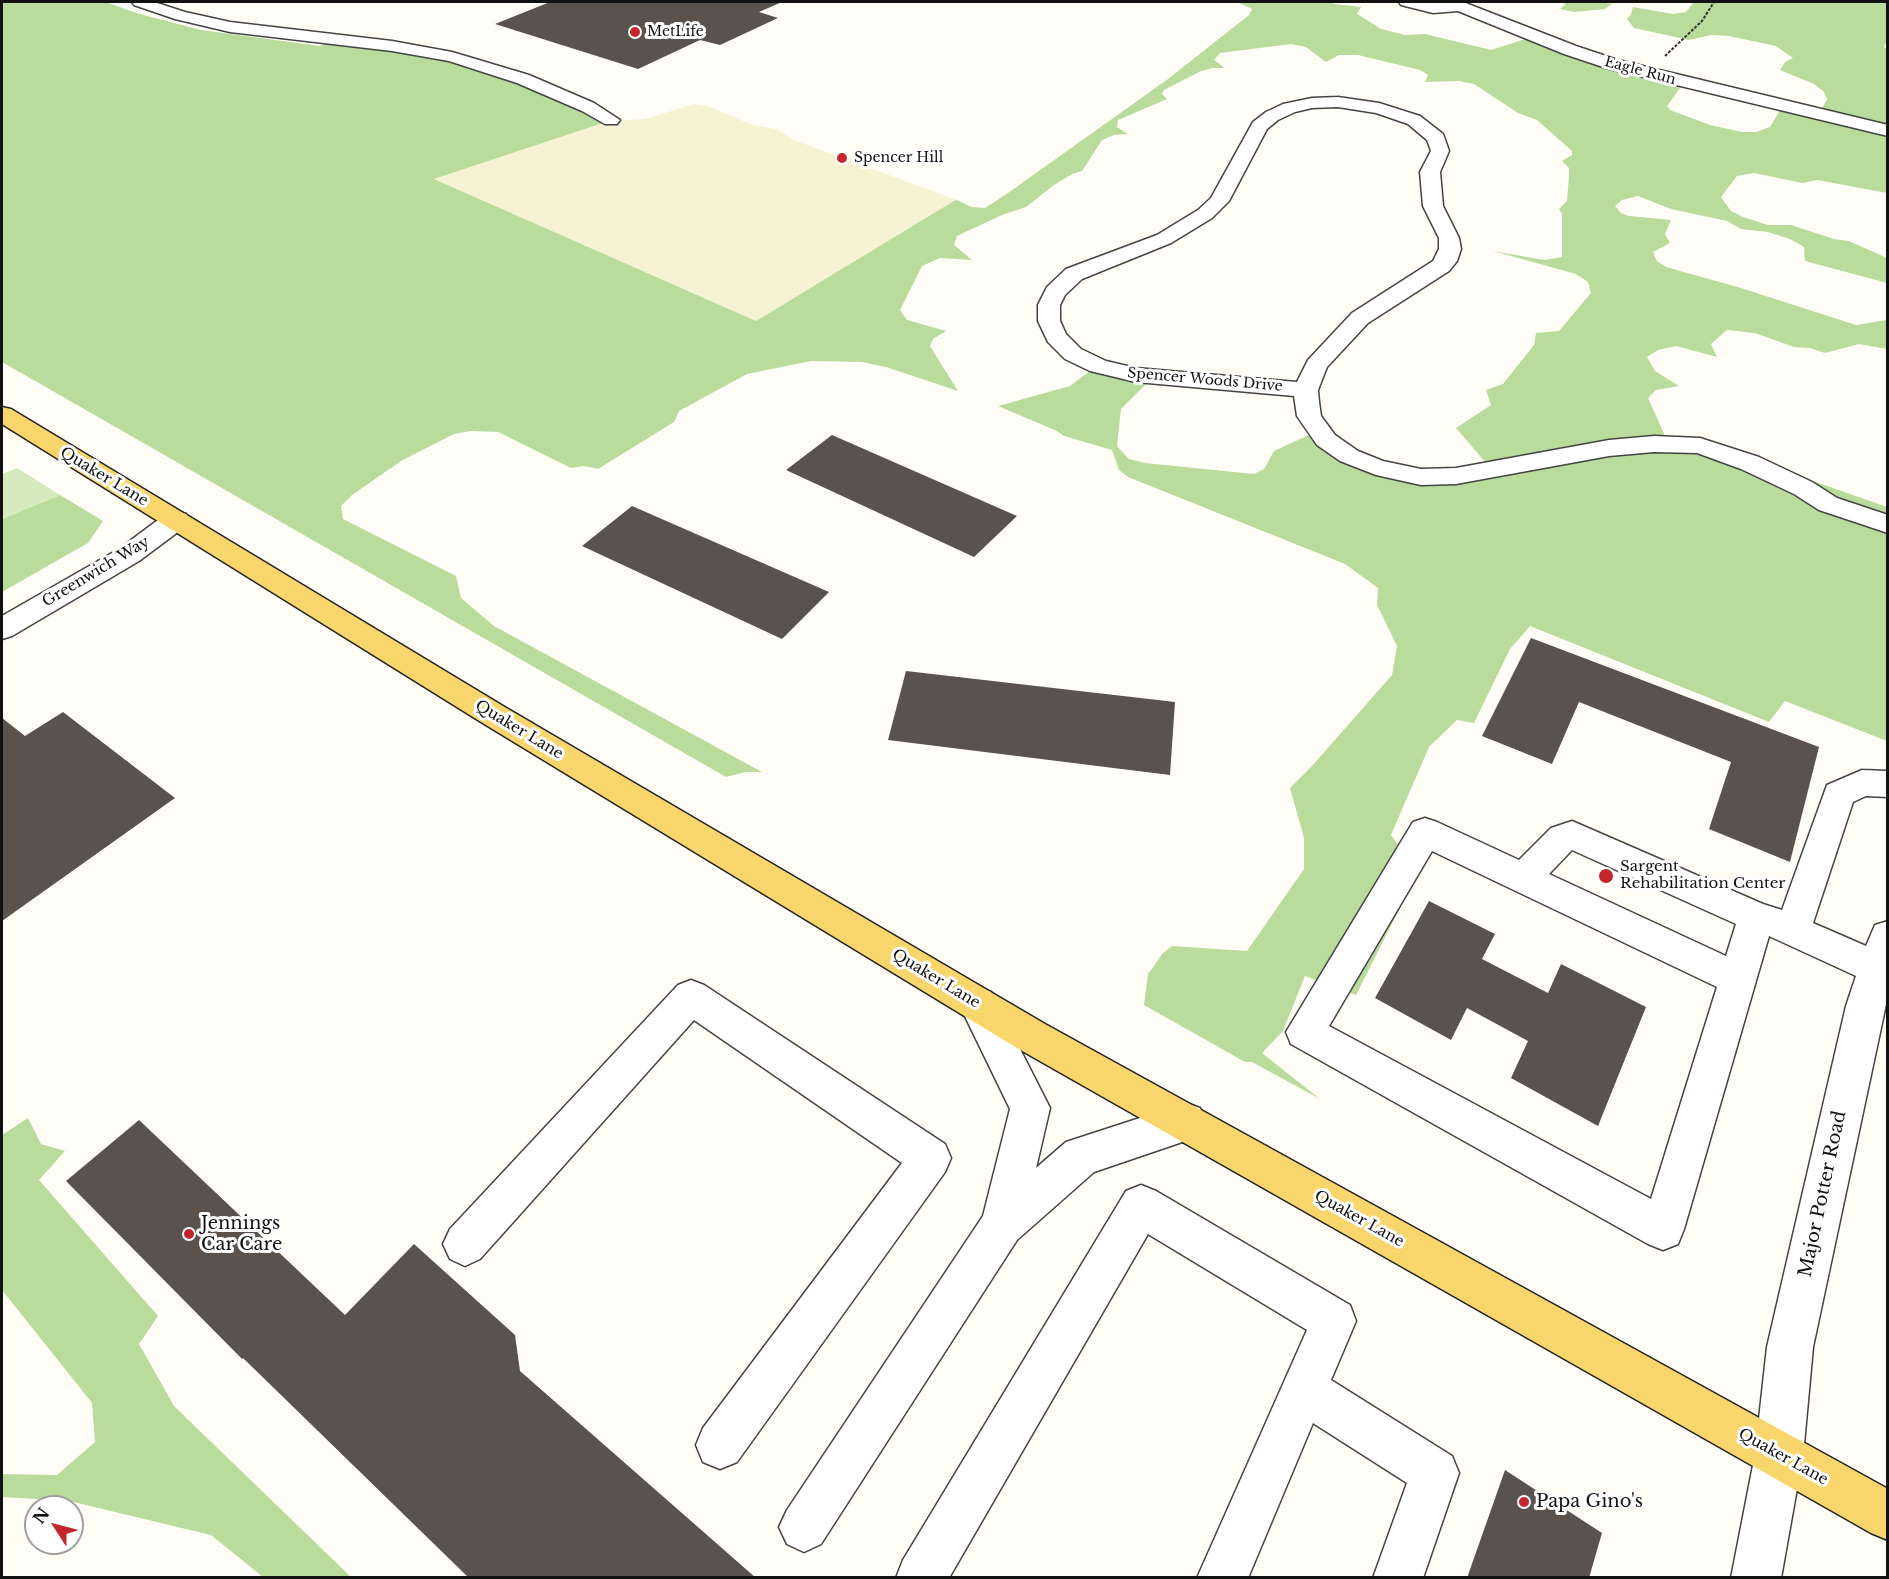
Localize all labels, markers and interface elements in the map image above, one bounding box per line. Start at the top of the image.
place label: MetLife [647,24,704,40]
marker: MetLife [628,25,642,39]
street label: Eagle Run [1603,53,1677,89]
place label: Spencer Hill [854,150,943,166]
marker: Spencer Hill [835,151,849,165]
street label: Spencer Woods Drive [1127,365,1283,395]
street label: Quaker Lane [57,444,151,510]
street label: Greenwich Way [39,533,153,611]
street label: Quaker Lane [472,697,566,763]
place label: Sargent Rehabilitation Center [1620,858,1785,893]
marker: Sargent Rehabilitation Center [1597,867,1615,885]
street label: Quaker Lane [889,946,983,1012]
street label: Major Potter Road [1795,1109,1851,1279]
street label: Quaker Lane [1311,1187,1407,1251]
place label: Jennings Car Care [201,1213,282,1256]
marker: Jennings Car Care [182,1227,196,1241]
street label: Quaker Lane [1735,1425,1831,1489]
place label: Papa Gino's [1536,1491,1643,1513]
north arrow [24,1495,84,1555]
marker: Papa Gino's [1517,1495,1531,1509]
text: N [29,1504,54,1528]

